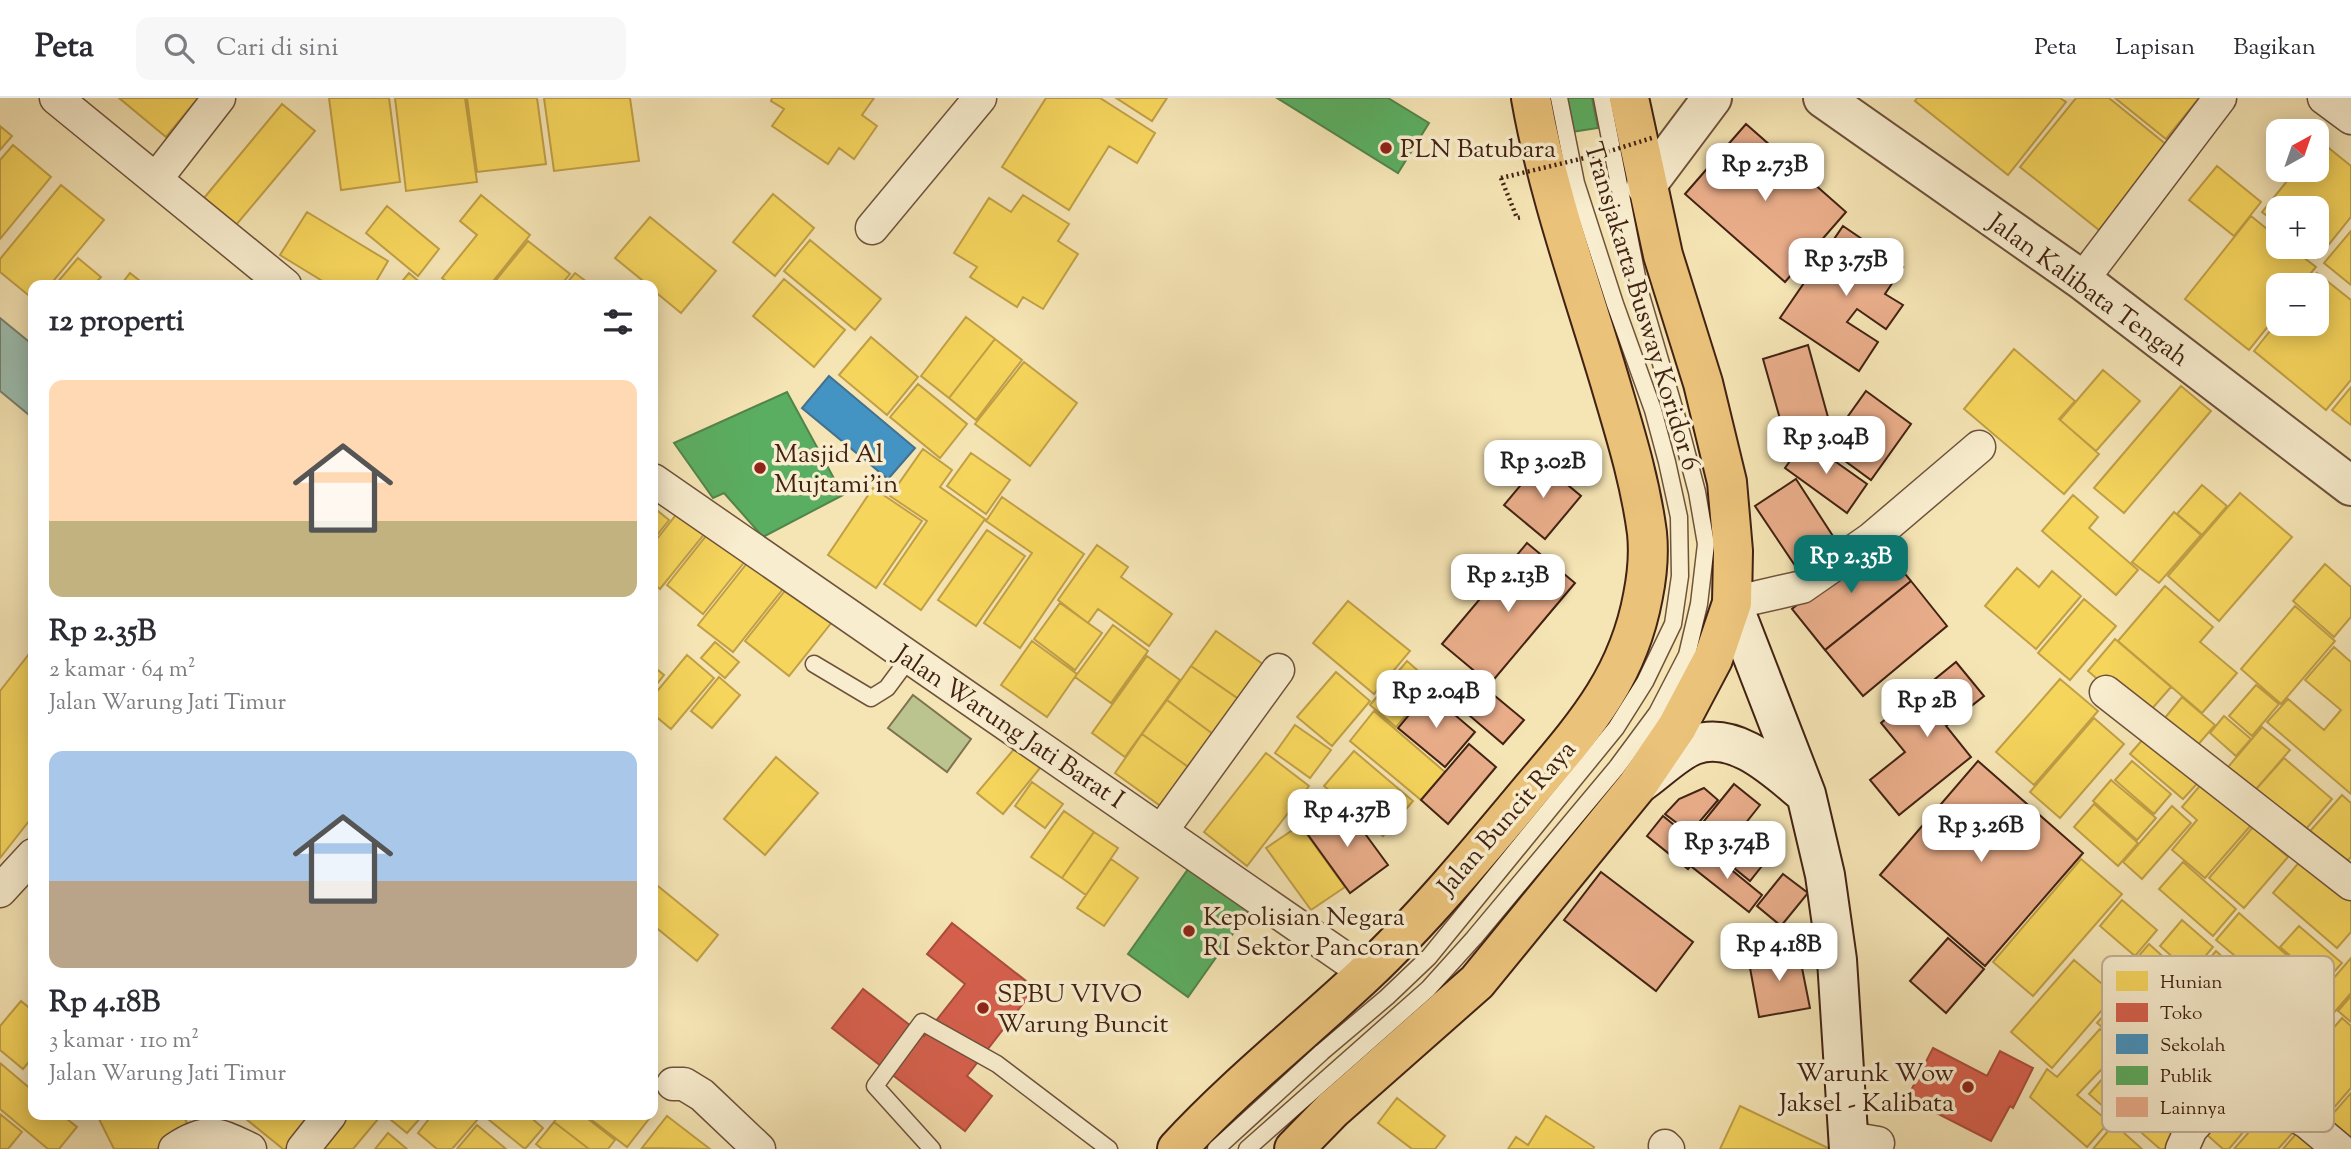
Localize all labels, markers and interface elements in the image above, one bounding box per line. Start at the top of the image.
search box [136,17,626,80]
text: Peta [35,24,94,72]
icon: search [160,29,198,67]
text: Cari di sini [216,30,339,67]
text: Peta [2034,31,2077,65]
text: Lapisan [2115,31,2195,65]
text: Bagikan [2233,31,2316,65]
north arrow [2266,119,2329,182]
map controls [2266,119,2329,336]
place label: PLN Batubara [1400,132,1556,169]
street label: Transjakarta Busway Koridor 6 [1573,138,1708,475]
marker: PLN Batubara [1378,140,1394,156]
pin: Rp 2.73B [1693,144,1837,203]
text: Rp 2.73B [1722,149,1808,182]
button: + [2266,196,2329,259]
street label: Jalan Kalibata Tengah [1978,204,2196,377]
pin: Rp 3.75B [1774,238,1918,298]
text: Rp 3.75B [1805,244,1887,277]
button: − [2266,273,2329,336]
text: 12 properti [49,301,184,344]
icon: filters [599,303,637,341]
pin: Rp 3.04B [1754,416,1898,476]
text: Rp 3.04B [1783,422,1869,455]
icon: home [280,425,406,551]
place label: Masjid Al Mujtami'in [774,437,898,504]
pin: Rp 3.02B [1471,440,1615,500]
text: Rp 3.02B [1500,446,1586,479]
marker: Masjid Al Mujtami'in [752,460,768,476]
pin: Rp 2.35B [1779,536,1923,595]
text: Rp 2.35B [1810,541,1892,574]
pin: Rp 2.13B [1436,554,1580,614]
text: Rp 2.13B [1467,560,1549,593]
text: Rp 2.35B [49,611,156,654]
street label: Jalan Warung Jati Barat I [885,636,1131,819]
text: 2 kamar · 64 m² [49,654,196,687]
pin: Rp 2.04B [1364,670,1508,730]
text: Rp 2.04B [1392,676,1480,709]
pin: Rp 2B [1878,680,1976,739]
text: Rp 2B [1897,685,1957,718]
text: Jalan Warung Jati Timur [49,687,286,720]
street label: Jalan Buncit Raya [1429,733,1586,906]
pin: Rp 4.37B [1275,790,1419,849]
text: Rp 4.37B [1304,795,1390,828]
icon: home [280,796,406,922]
pin: Rp 3.26B [1909,804,2053,864]
text: Rp 3.26B [1938,810,2024,843]
pin: Rp 3.74B [1655,822,1799,881]
text: Rp 3.74B [1684,827,1770,860]
place label: Kepolisian Negara RI Sektor Pancoran [1203,900,1420,967]
marker: Kepolisian Negara RI Sektor Pancoran [1181,923,1197,939]
pin: Rp 4.18B [1707,924,1851,983]
text: Rp 4.18B [1736,929,1822,962]
legend [2102,956,2334,1132]
text: Hunian [2160,970,2223,997]
place label: SPBU VIVO Warung Buncit [997,977,1169,1044]
text: Rp 4.18B [49,982,160,1025]
marker: SPBU VIVO Warung Buncit [975,1000,991,1016]
text: Toko [2160,1001,2202,1028]
text: 3 kamar · 110 m² [49,1025,199,1058]
text: Sekolah [2160,1033,2226,1060]
place label: Warunk Wow Jaksel - Kalibata [1777,1056,1954,1123]
text: Jalan Warung Jati Timur [49,1058,286,1091]
text: Publik [2160,1064,2213,1091]
marker: Warunk Wow Jaksel - Kalibata [1960,1079,1976,1095]
text: Lainnya [2160,1096,2226,1123]

